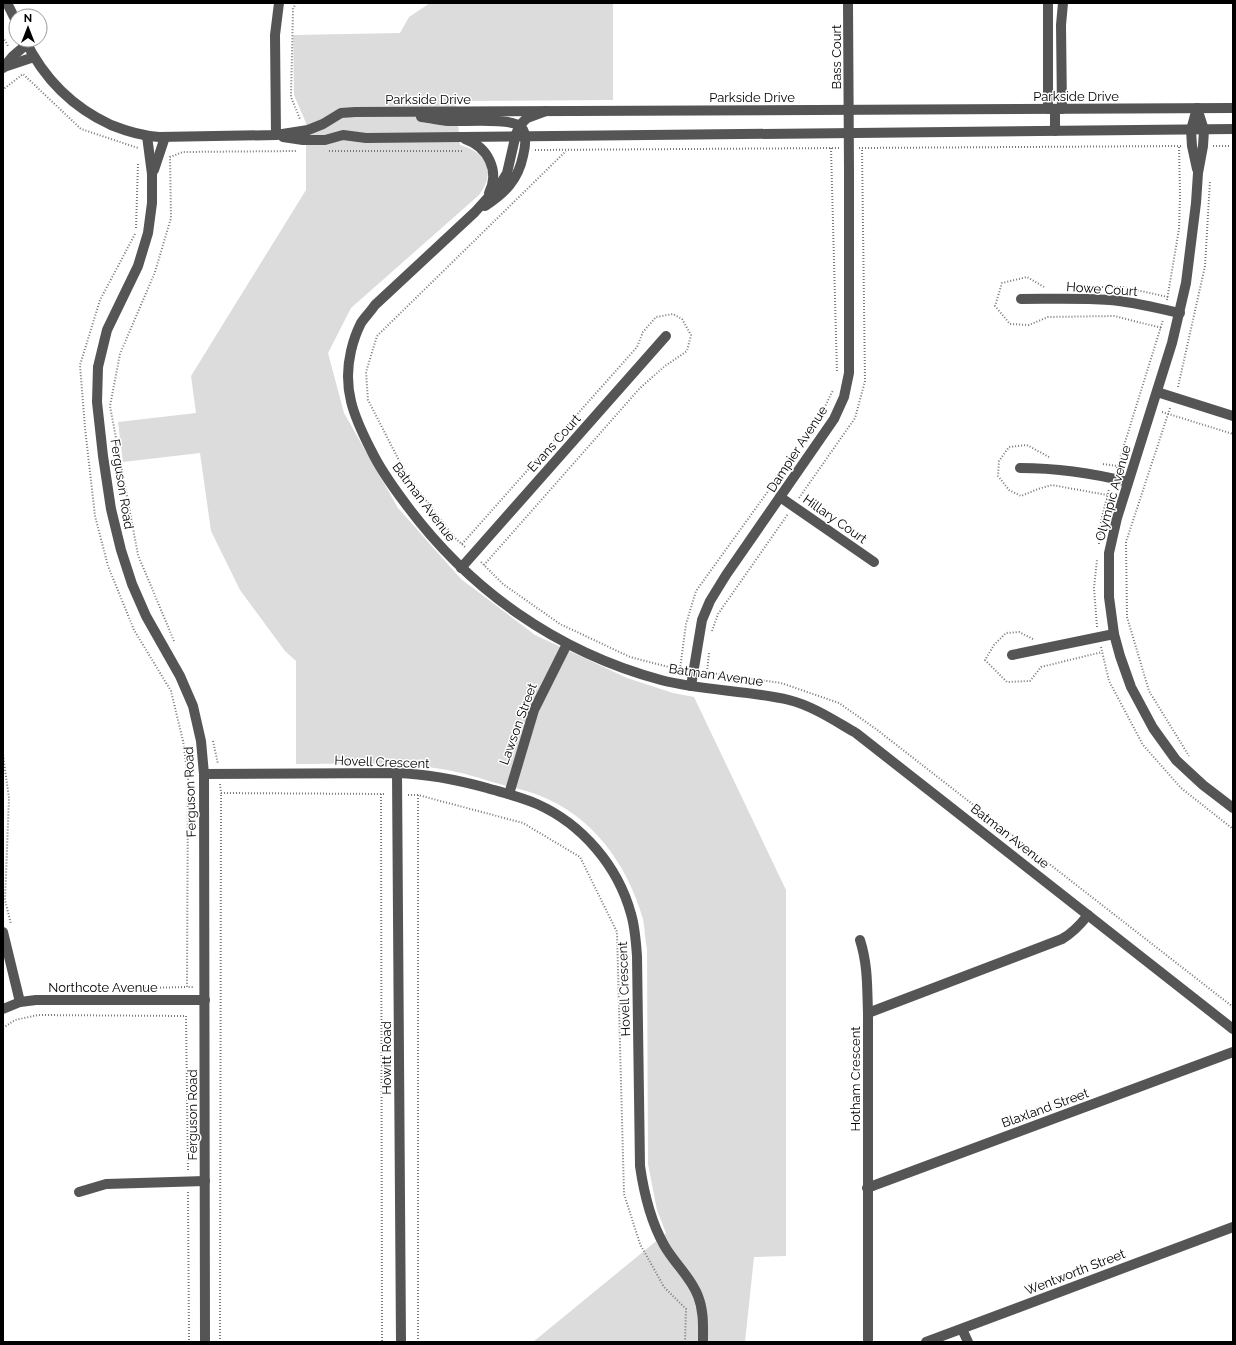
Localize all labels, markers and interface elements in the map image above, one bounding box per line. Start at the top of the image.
north arrow [8,8,48,48]
text: N [24,12,32,25]
street label: Bass Court [829,24,844,89]
street label: Parkside Drive [1033,89,1119,104]
street label: Parkside Drive [709,90,795,105]
street label: Parkside Drive [385,92,471,107]
street label: Howe Court [1066,279,1139,299]
street label: Dampier Avenue [764,403,831,495]
street label: Evans Court [524,411,584,475]
street label: Ferguson Road [107,438,137,530]
street label: Olympic Avenue [1092,443,1134,542]
street label: Batman Avenue [389,459,459,545]
street label: Hillary Court [800,492,870,547]
street label: Batman Avenue [668,661,765,689]
street label: Lawson Street [496,681,540,767]
street label: Ferguson Road [181,746,199,838]
street label: Hovell Crescent [334,753,430,771]
street label: Batman Avenue [968,801,1052,871]
street label: Hovell Crescent [615,941,633,1037]
street label: Northcote Avenue [48,980,158,995]
street label: Howitt Road [379,1021,394,1095]
street label: Hotham Crescent [848,1026,863,1132]
street label: Ferguson Road [185,1069,200,1161]
street label: Blaxland Street [999,1085,1091,1131]
street label: Wentworth Street [1023,1246,1128,1298]

